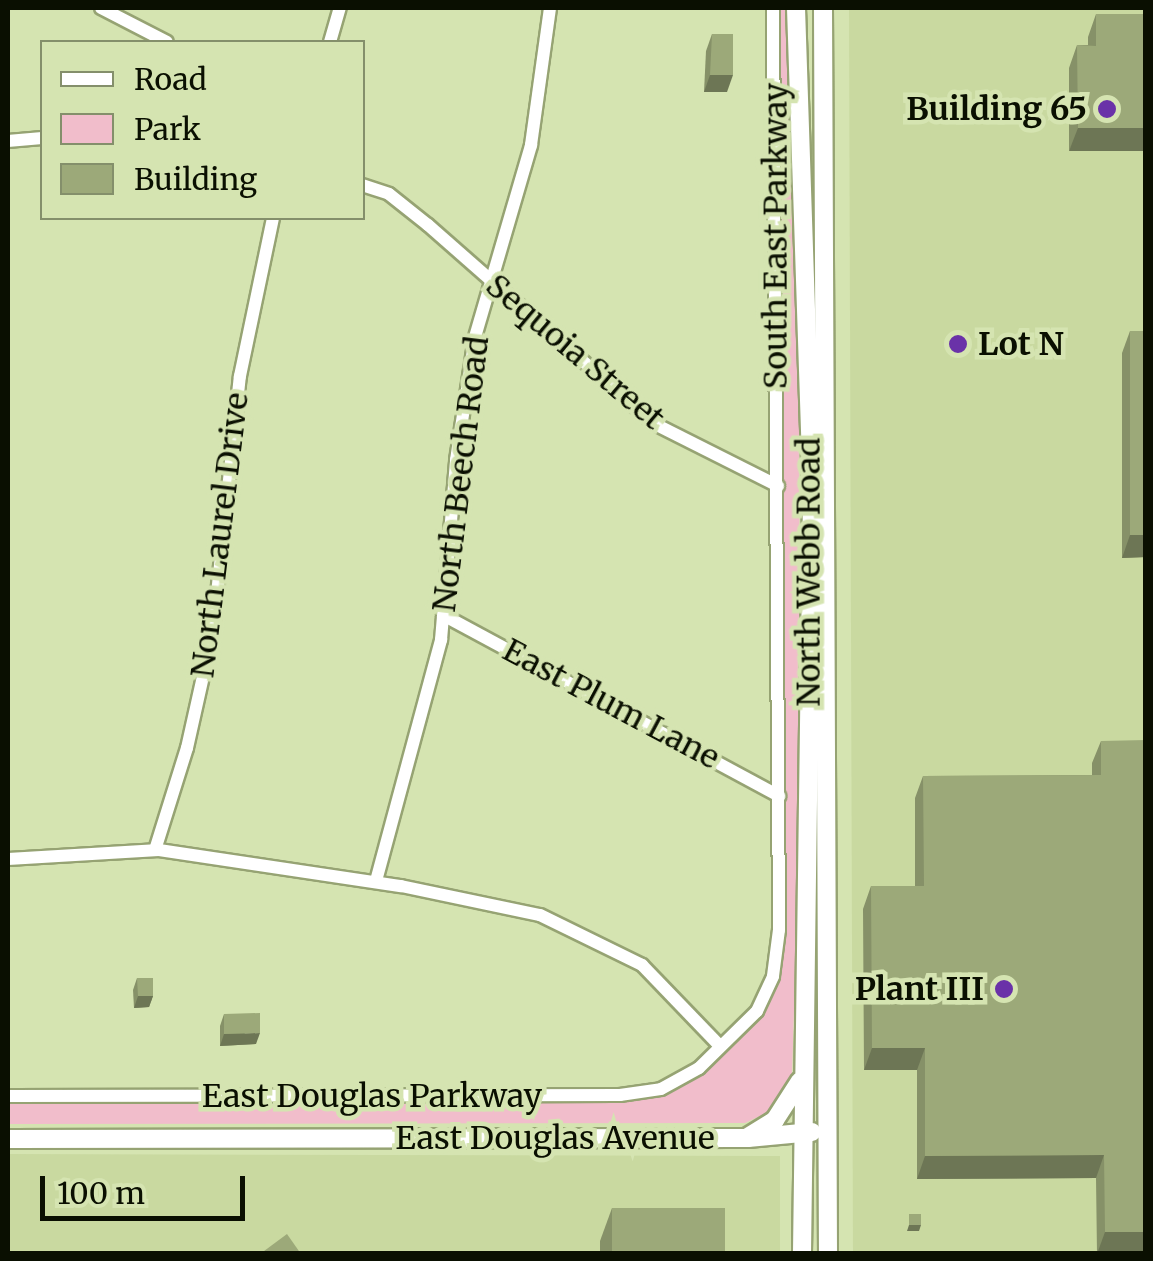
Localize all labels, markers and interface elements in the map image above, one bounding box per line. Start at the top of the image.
legend [40,40,365,220]
text: Road [134,60,207,98]
street label: South East Parkway [757,83,795,389]
place label: Building 65 [906,90,1087,128]
marker: Building 65 [1096,98,1118,120]
text: Park [134,110,201,148]
text: Building [134,160,257,198]
street label: Sequoia Street [478,266,672,438]
place label: Lot N [978,325,1064,363]
marker: Lot N [947,333,969,355]
street label: North Beech Road [425,334,497,614]
street label: North Laurel Drive [183,390,257,680]
street label: North Webb Road [790,437,828,707]
street label: East Plum Lane [496,631,726,777]
place label: Plant III [855,970,984,1008]
marker: Plant III [993,978,1015,1000]
street label: East Douglas Parkway [202,1077,542,1115]
street label: East Douglas Avenue [395,1119,715,1157]
scale bar [45,1156,250,1218]
text: 100 m [57,1174,145,1212]

